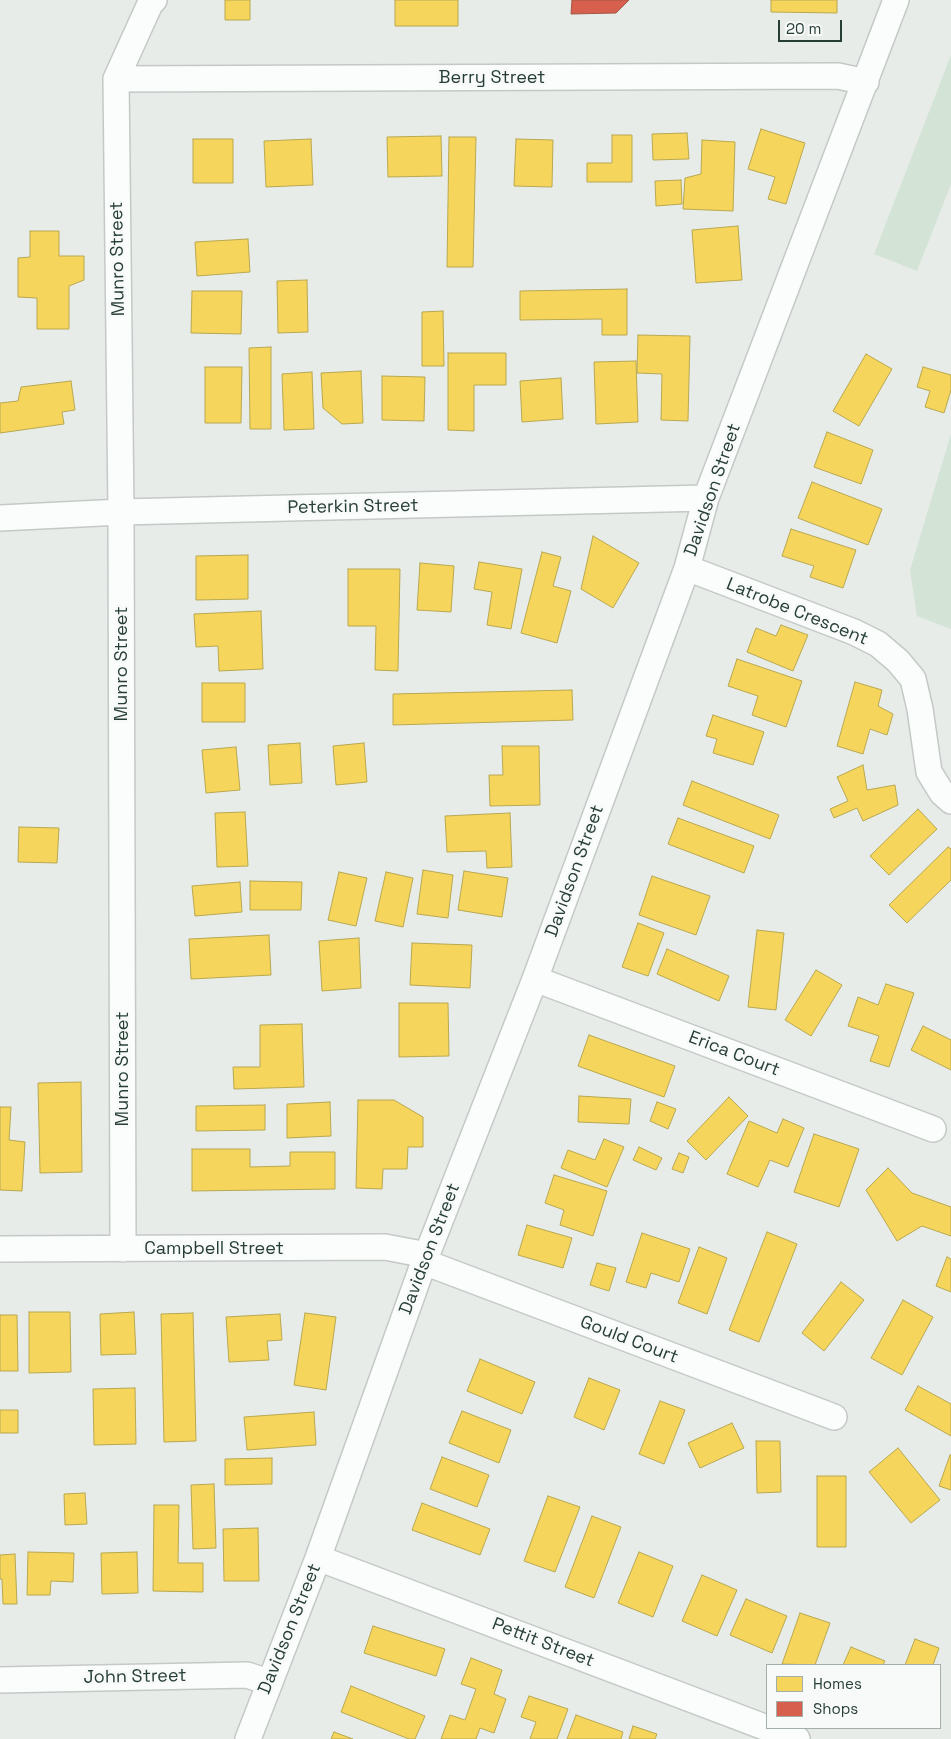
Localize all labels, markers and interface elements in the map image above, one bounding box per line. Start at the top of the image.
scale bar [781,10,845,42]
text: 20 m [786,19,821,38]
street label: Berry Street [439,67,545,89]
street label: Munro Street [106,201,130,317]
street label: Davidson Street [680,421,746,559]
street label: Peterkin Street [287,495,419,519]
street label: Latrobe Crescent [723,574,871,650]
street label: Munro Street [111,607,133,721]
street label: Davidson Street [541,802,609,940]
street label: Munro Street [112,1012,134,1126]
street label: Erica Court [685,1027,783,1081]
street label: Davidson Street [395,1180,465,1318]
street label: Campbell Street [144,1238,284,1260]
street label: Gould Court [577,1311,681,1369]
street label: Davidson Street [254,1561,326,1697]
street label: Pettit Street [489,1614,597,1672]
legend [766,1664,941,1729]
street label: John Street [83,1665,187,1689]
text: Homes [813,1674,862,1693]
text: Shops [813,1699,858,1718]

